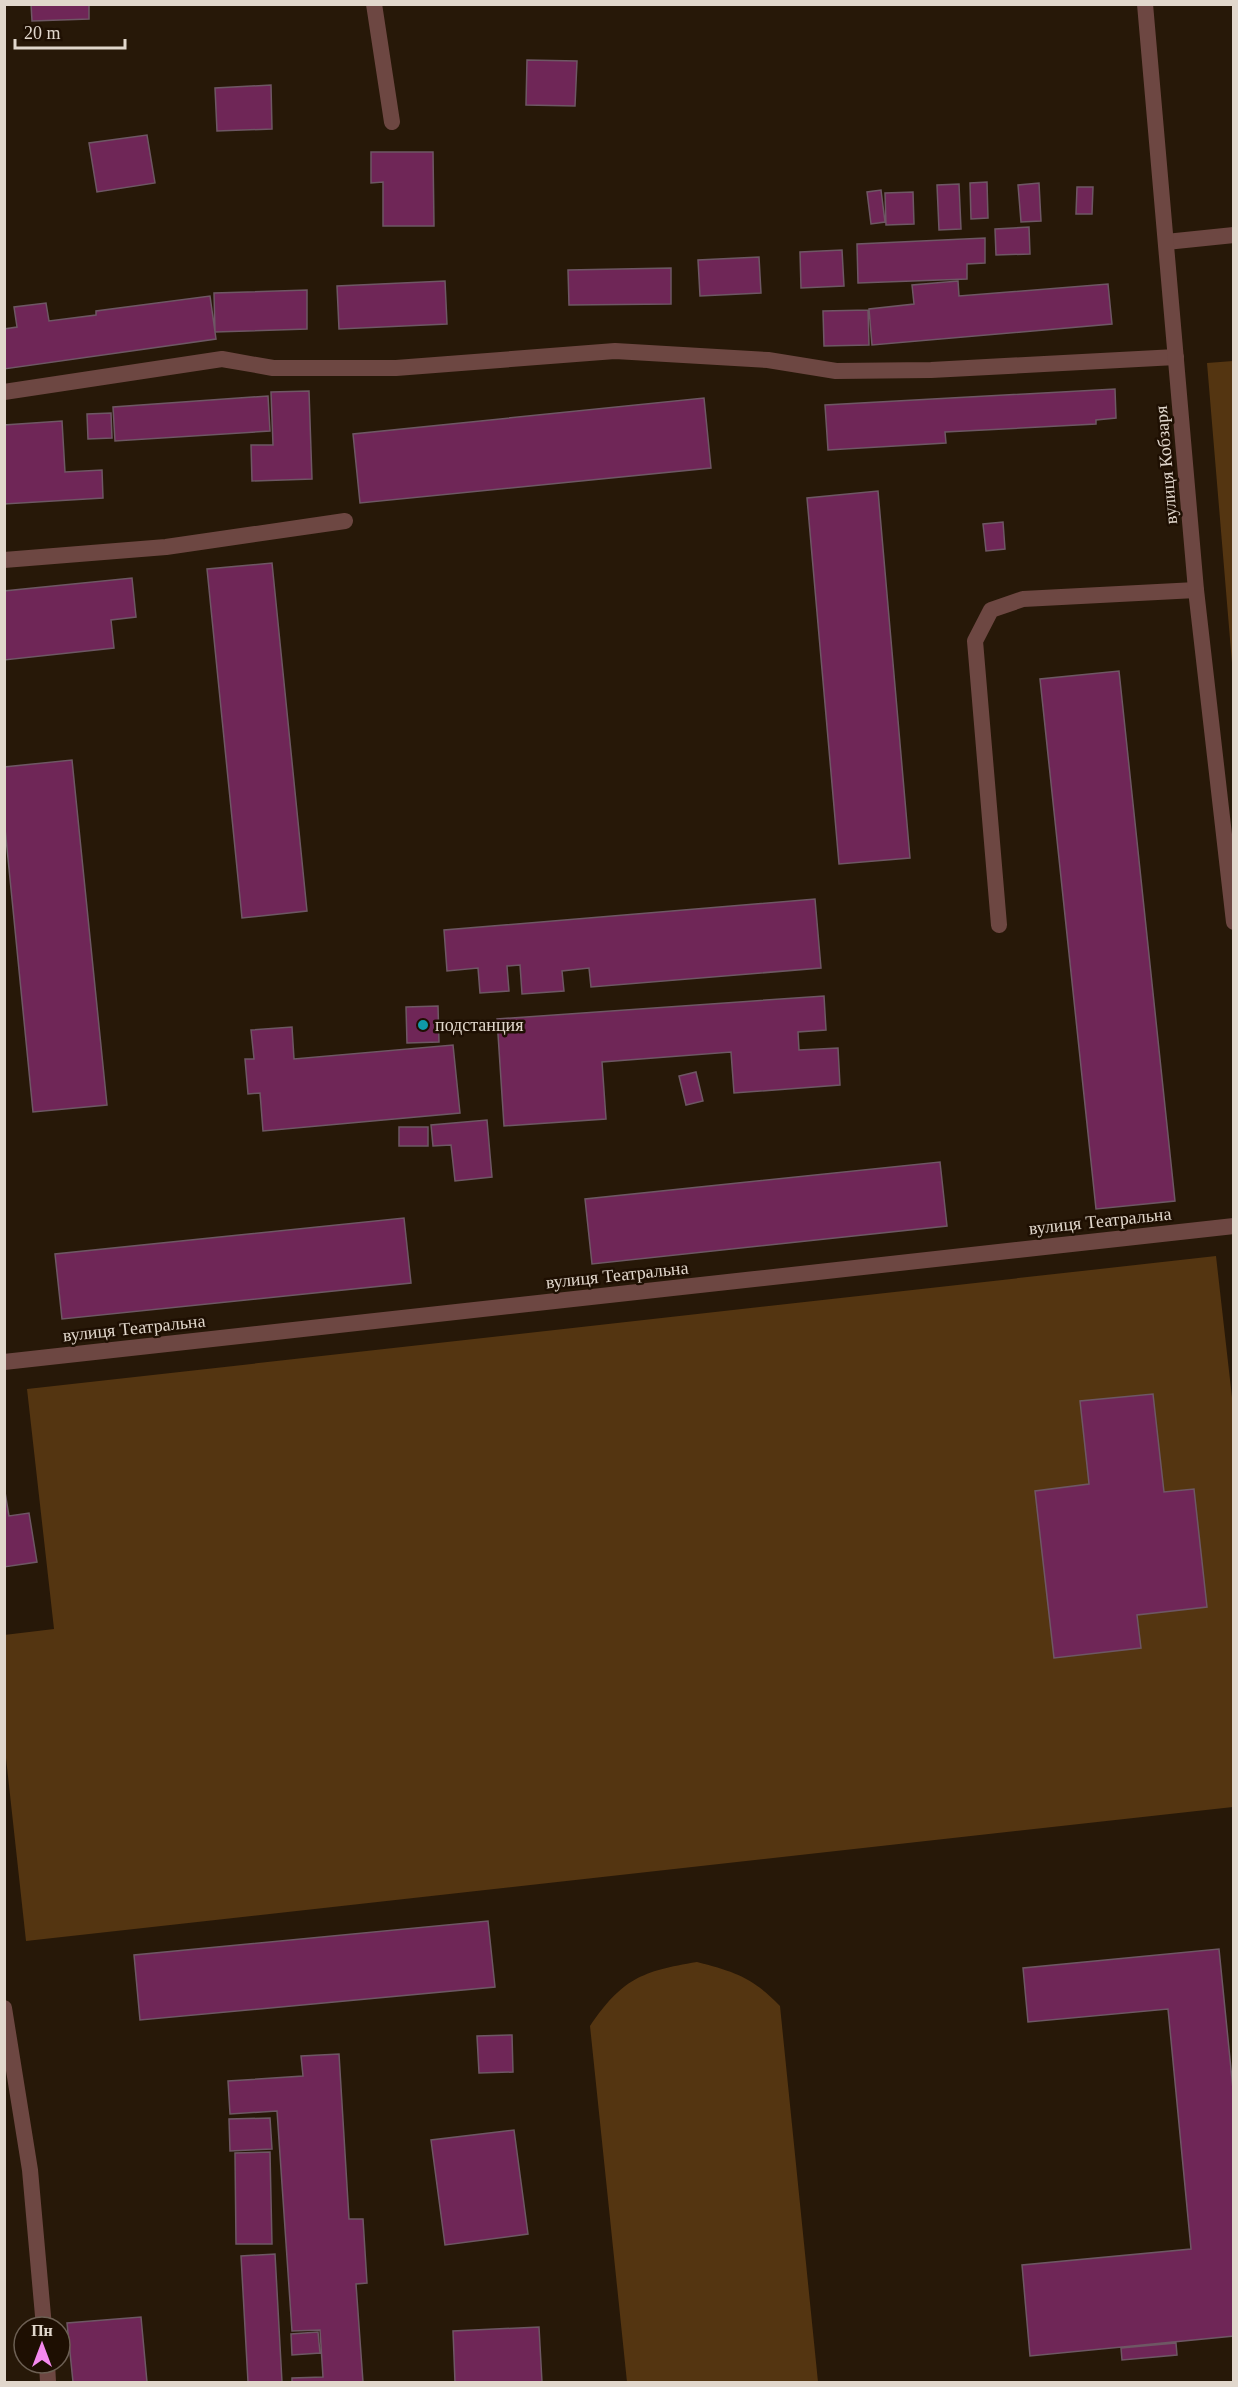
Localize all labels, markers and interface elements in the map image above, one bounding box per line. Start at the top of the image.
scale bar [15,12,124,50]
text: 20 m [24,23,61,43]
street label: вулиця Кобзаря [1151,405,1181,525]
place label: подстанция [435,1015,524,1035]
marker: подстанция [416,1018,430,1032]
street label: вулиця Театральна [1028,1204,1172,1238]
street label: вулиця Театральна [545,1258,689,1292]
street label: вулиця Театральна [62,1311,206,1345]
north arrow [12,2315,72,2375]
text: Пн [31,2322,53,2339]

